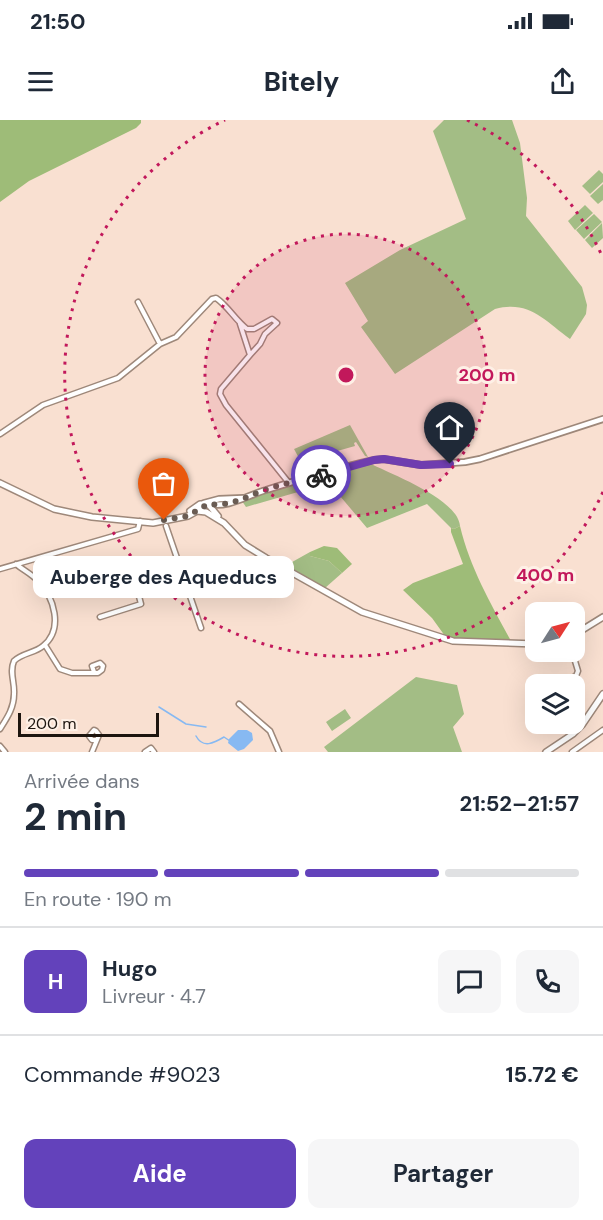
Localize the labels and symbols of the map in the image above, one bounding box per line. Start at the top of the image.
text: 200 m [459,363,515,387]
centre of rings [336,365,356,385]
pin [424,402,475,464]
courier [291,445,351,505]
pin [138,458,189,520]
callout: Auberge des Aqueducs [33,556,294,598]
text: 400 m [516,563,574,587]
north arrow [525,602,585,662]
scale bar [18,710,159,738]

